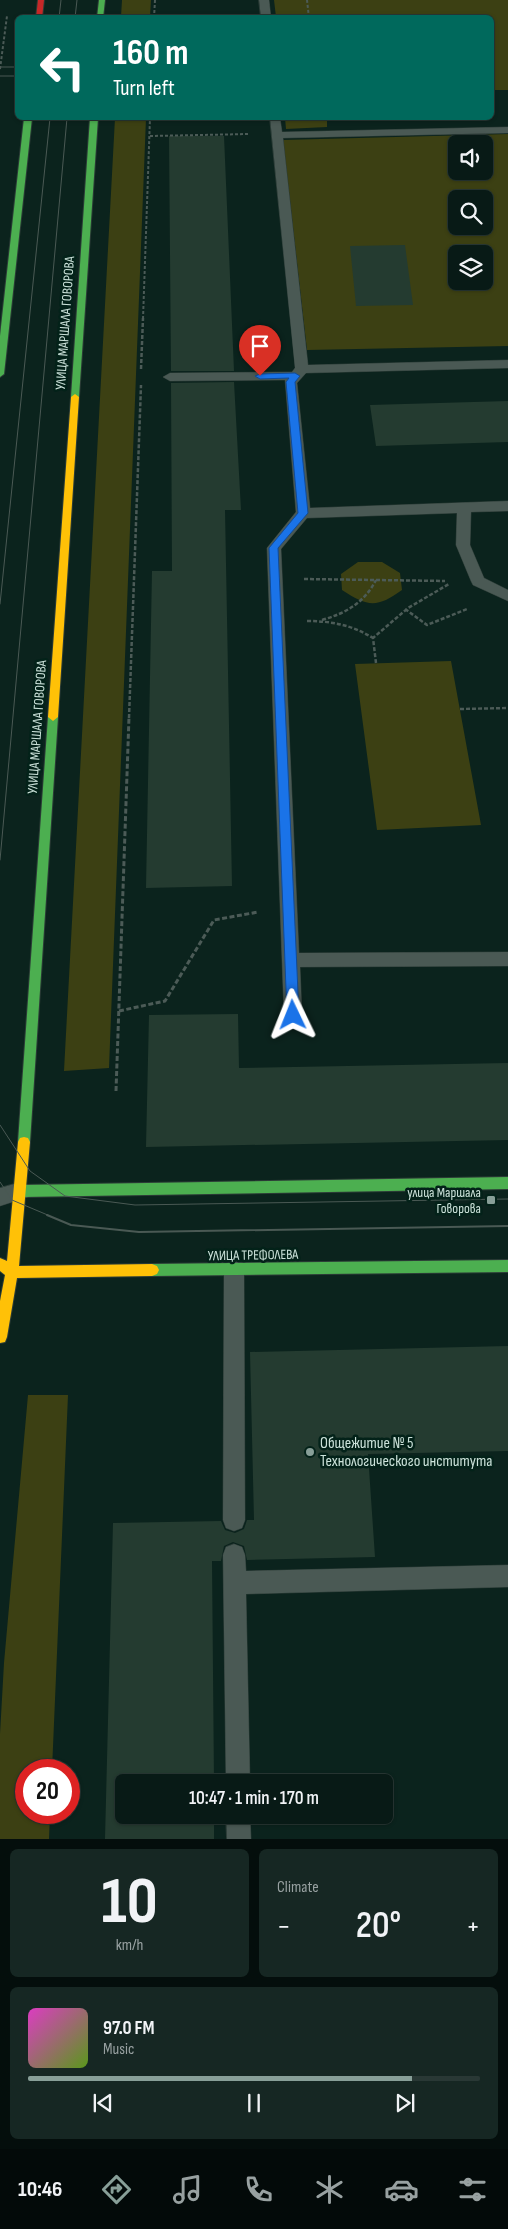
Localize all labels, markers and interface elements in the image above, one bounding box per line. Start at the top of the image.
text: 160 m [113,32,189,75]
icon: left [30,35,95,100]
text: Turn left [113,75,175,102]
map controls [448,135,493,290]
button: sound [448,135,493,180]
button: search [448,190,493,235]
button: layers [448,245,493,290]
street label: УЛИЦА МАРШАЛА ГОВОРОВА [52,255,78,390]
pin [239,325,281,376]
icon: arrive [246,332,274,360]
street label: УЛИЦА МАРШАЛА ГОВОРОВА [24,659,50,794]
position arrow [266,988,318,1040]
place label: улица Маршала Говорова [407,1184,481,1217]
marker: улица Маршала Говорова [485,1194,497,1206]
street label: УЛИЦА ТРЕФОЛЕВА [208,1246,299,1264]
place label: Общежитие № 5 Технологического института [320,1434,492,1471]
marker: Общежитие № 5 Технологического института [304,1446,316,1458]
speed limit sign: 20 [15,1759,80,1824]
text: 10:47 · 1 min · 170 m [189,1787,319,1810]
text: 10 [101,1864,158,1942]
text: Climate [277,1878,319,1897]
text: 20° [356,1903,401,1948]
text: − [277,1910,291,1943]
text: + [466,1910,480,1943]
text: km/h [116,1936,143,1955]
text: 97.0 FM [103,2017,154,2040]
text: Music [103,2040,134,2059]
icon: previous [89,2089,117,2117]
icon: pause [240,2089,268,2117]
icon: next [391,2089,419,2117]
icon: directions [99,2172,134,2207]
icon: music [170,2172,205,2207]
icon: phone [241,2172,276,2207]
icon: climate [312,2172,347,2207]
icon: car [384,2172,419,2207]
icon: filters [455,2172,490,2207]
text: 10:46 [18,2176,62,2203]

